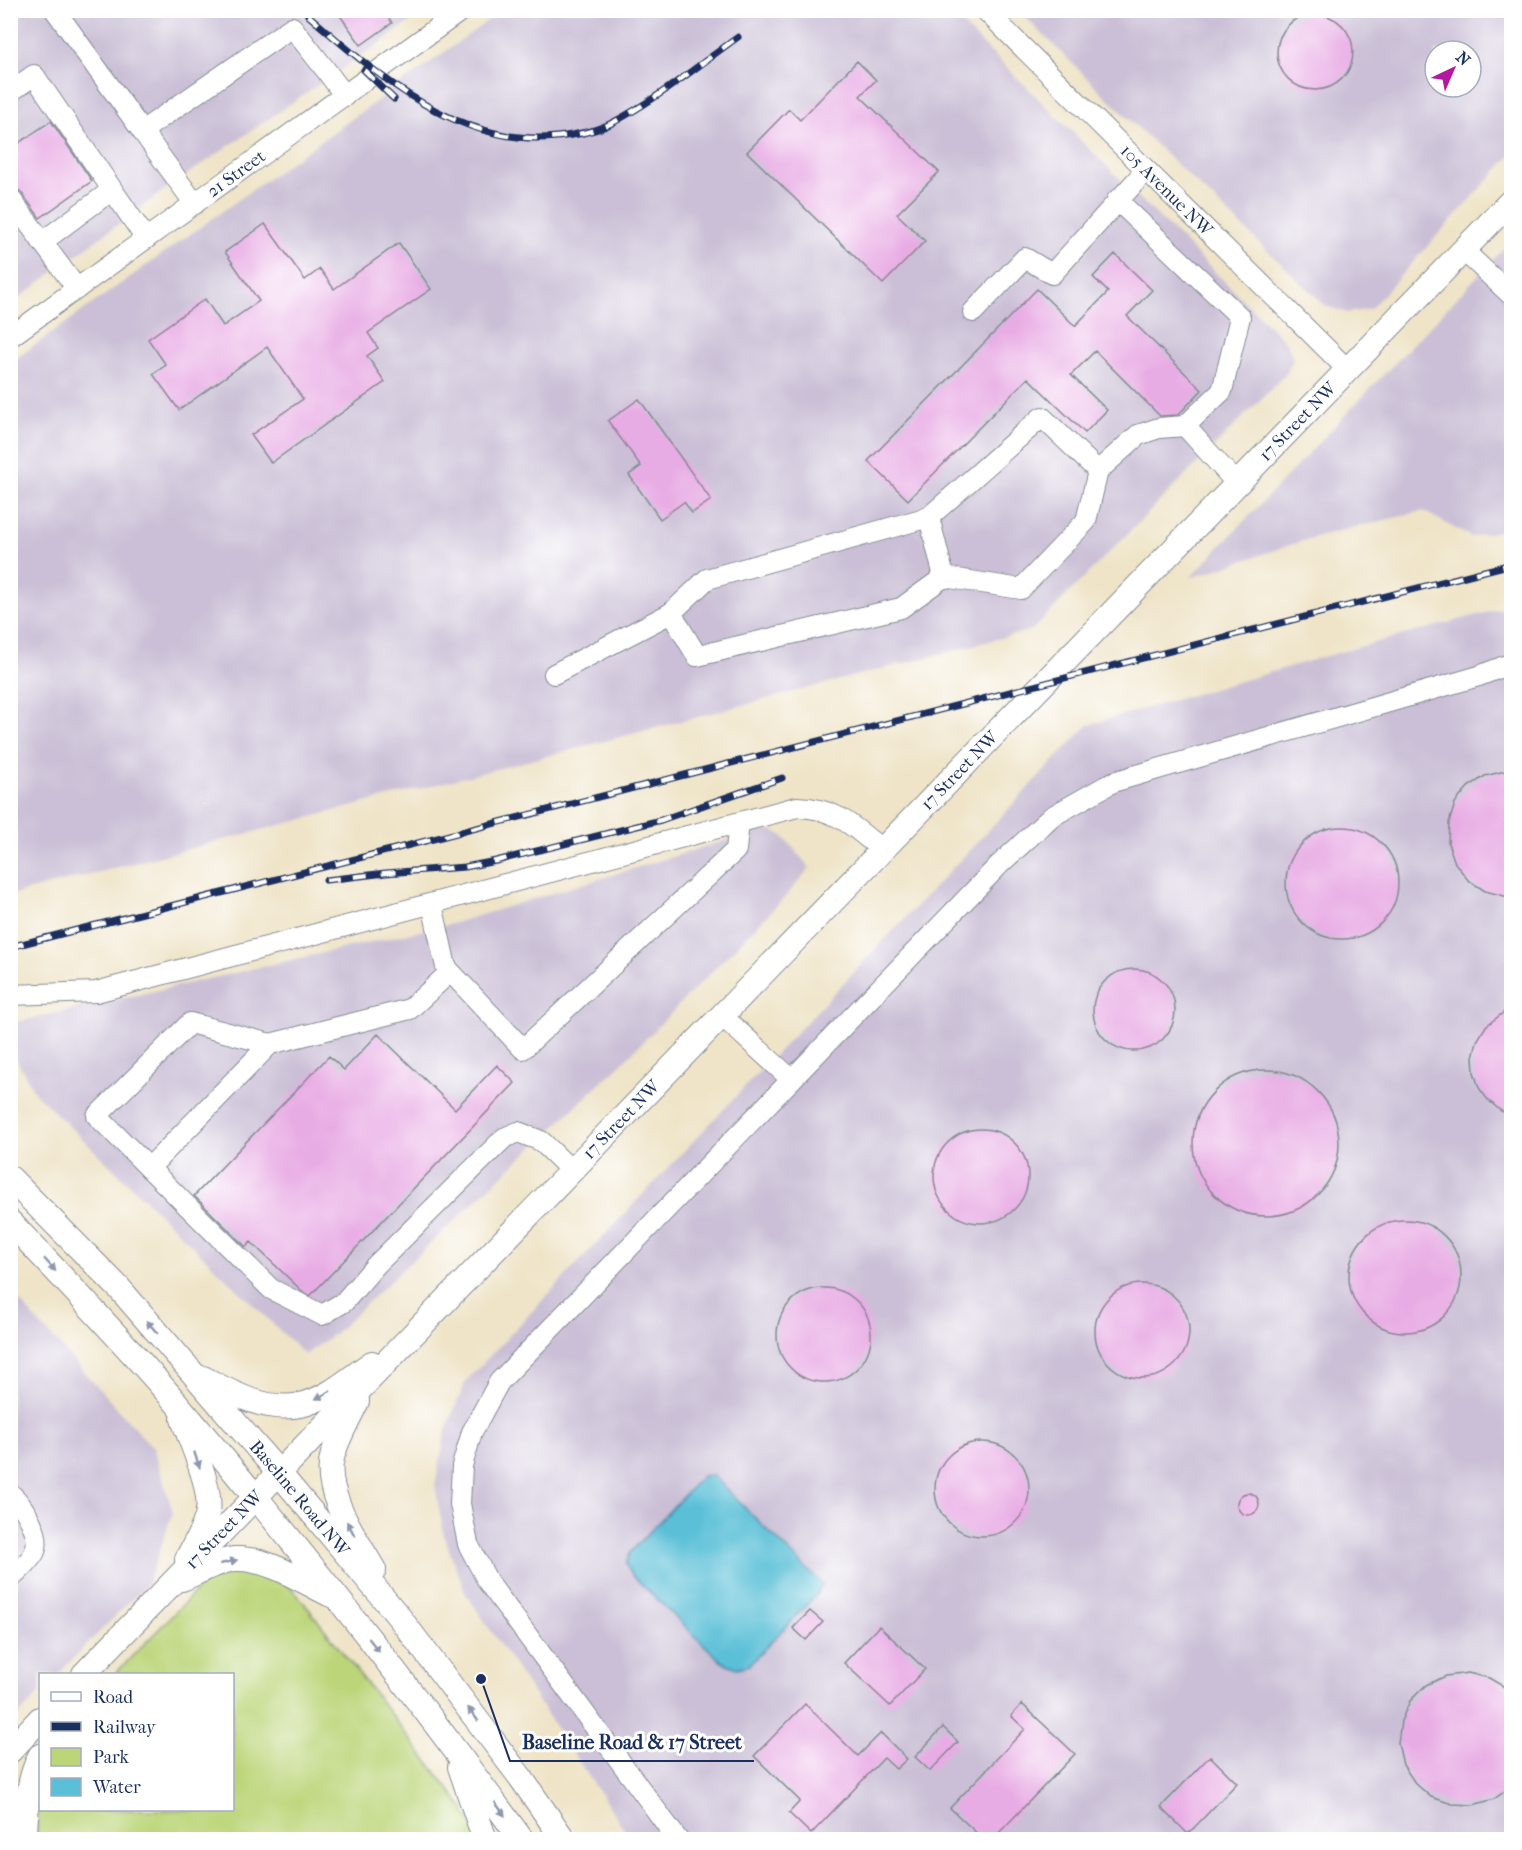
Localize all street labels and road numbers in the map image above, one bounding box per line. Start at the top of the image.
street label: 105 Avenue NW [1116,140,1218,241]
street label: 21 Street [203,145,270,202]
street label: 17 Street NW [1255,377,1341,465]
street label: 17 Street NW [916,726,1003,814]
street label: 17 Street NW [578,1075,665,1163]
street label: Baseline Road NW [245,1436,355,1561]
street label: 17 Street NW [181,1485,268,1573]

